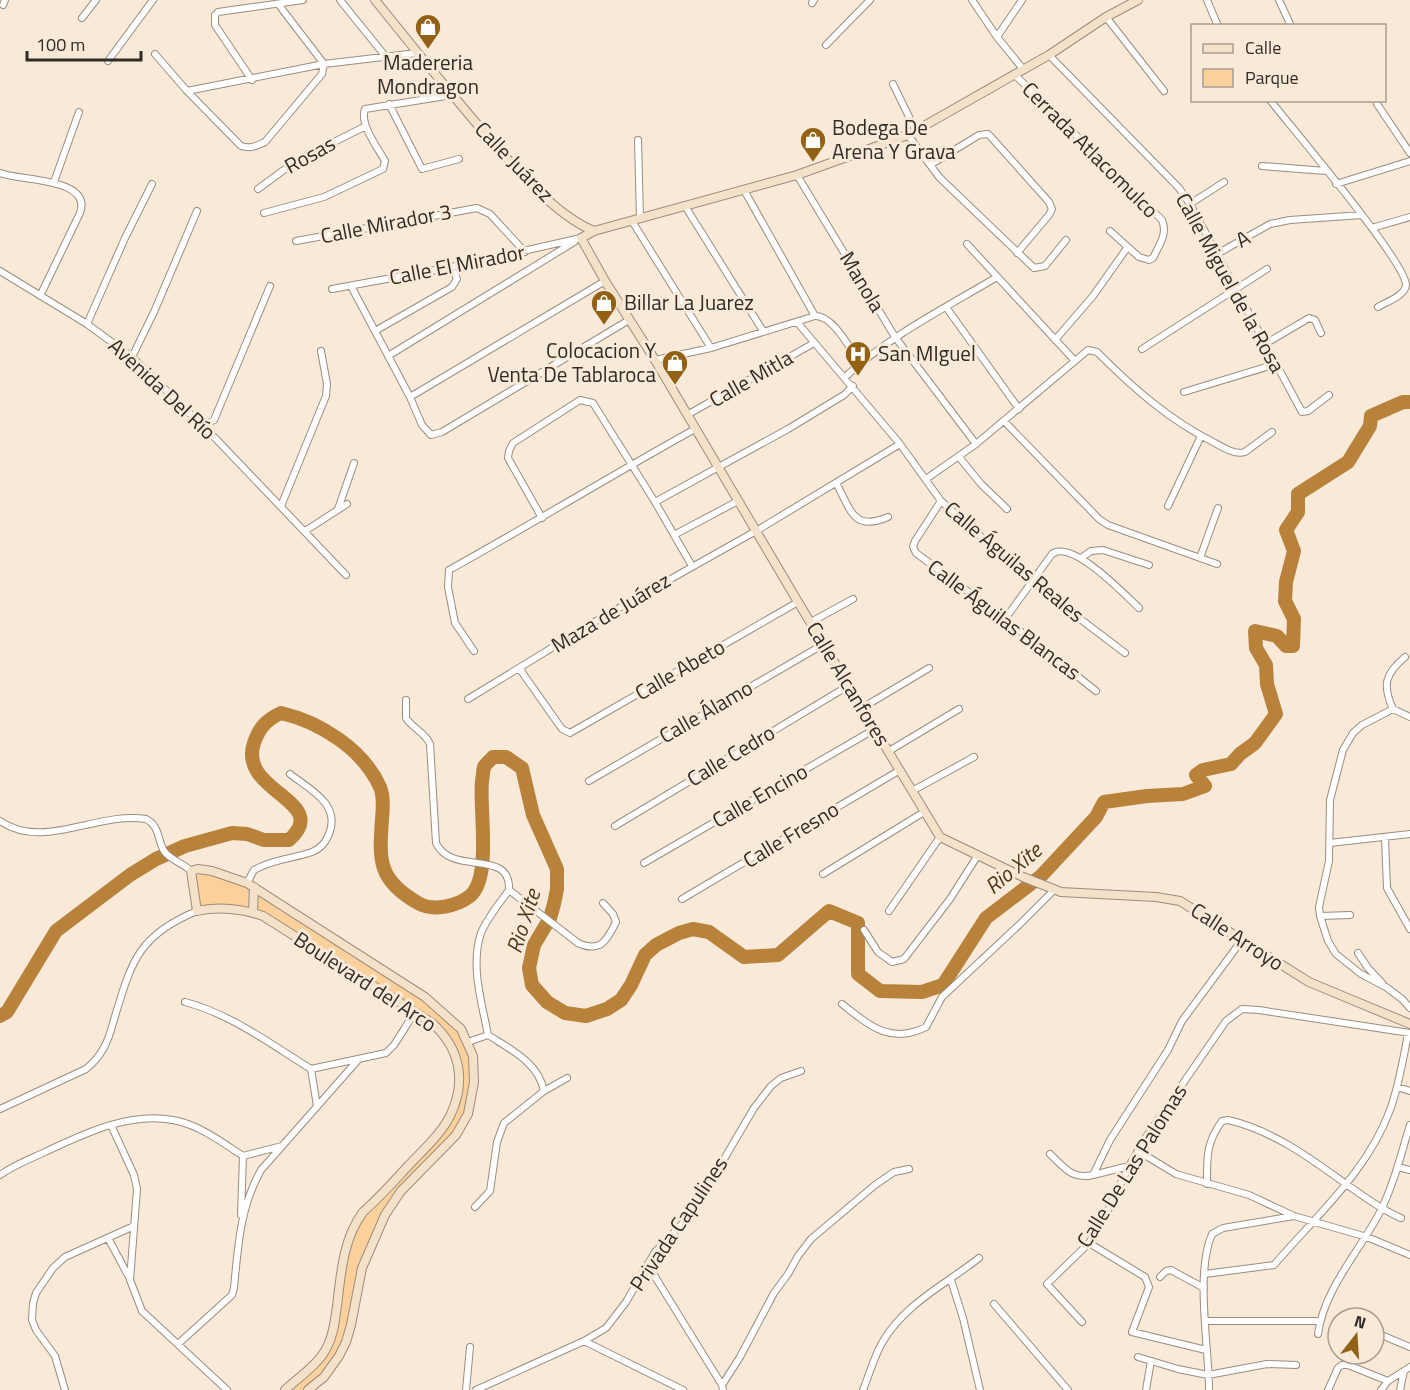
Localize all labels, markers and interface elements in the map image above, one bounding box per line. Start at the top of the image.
shop icon: Madereria Mondragon [413,12,443,50]
scale bar [27,24,141,62]
legend [1191,24,1386,102]
text: 100 m [36,31,85,58]
text: Calle [1245,34,1281,61]
place label: Madereria Mondragon [377,46,479,102]
text: Parque [1245,64,1299,91]
street label: Cerrada Atlacomulco [1015,74,1166,225]
place label: Bodega De Arena Y Grava [832,111,956,167]
street label: Calle Juárez [468,114,562,209]
shop icon: Bodega De Arena Y Grava [798,125,828,163]
street label: Rosas [278,127,341,181]
street label: Calle Miguel de la Rosa [1168,187,1294,379]
street label: Calle Mirador 3 [318,195,454,251]
street label: A [1229,221,1256,255]
street label: Calle El Mirador [386,235,527,293]
street label: Manola [832,245,894,318]
place label: Billar La Juarez [624,286,754,318]
shop icon: Billar La Juarez [589,288,619,326]
street label: Avenida Del Río [102,330,224,447]
place label: Colocacion Y Venta De Tablaroca [487,334,657,390]
place label: San MIguel [878,337,976,369]
hospital icon: San MIguel [843,339,873,377]
street label: Calle Mitla [703,341,799,415]
shop icon: Colocacion Y Venta De Tablaroca [660,348,690,386]
street label: Calle Águilas Reales [937,493,1092,630]
street label: Calle Águilas Blancas [921,551,1088,688]
street label: Maza de Juárez [545,564,676,660]
street label: Calle Alcanfores [799,615,899,752]
street label: Calle Abeto [628,630,731,708]
street label: Calle Álamo [653,671,758,751]
street label: Calle Cedro [680,716,781,794]
street label: Calle Encino [706,755,813,835]
street label: Calle Fresno [736,793,845,875]
water label: Rio Xite [977,833,1050,902]
water label: Rio Xite [497,883,550,957]
street label: Calle Arroyo [1185,894,1291,978]
street label: Boulevard del Arco [288,923,443,1039]
street label: Calle De Las Palomas [1068,1078,1194,1253]
street label: Privada Capulines [621,1150,735,1297]
north arrow [1326,1306,1386,1366]
text: N [1352,1309,1369,1335]

